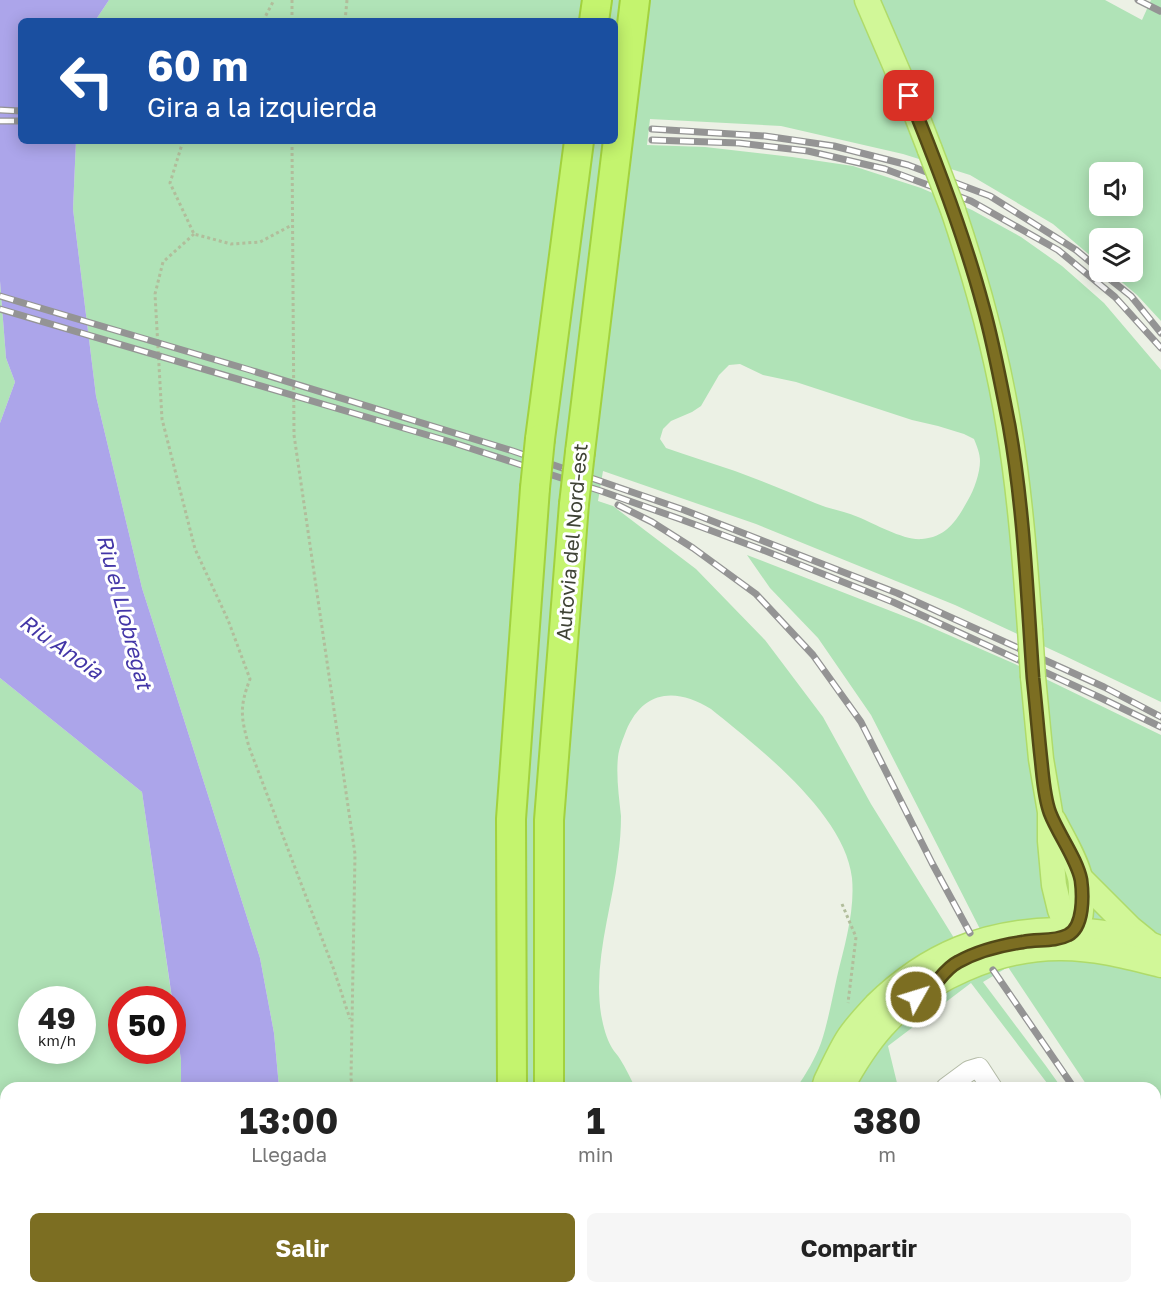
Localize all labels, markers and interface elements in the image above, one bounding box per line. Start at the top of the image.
text: 60 m [147,40,248,90]
icon: left [48,42,126,120]
pin [883,70,934,121]
icon: arrive [892,79,925,112]
text: Gira a la izquierda [147,91,377,123]
map controls [1089,162,1143,282]
button: sound [1089,162,1143,216]
button: layers [1089,228,1143,282]
street label: Autovia del Nord-est [550,442,592,641]
water label: Riu el Llobregat [92,532,159,694]
water label: Riu Anoia [15,608,109,685]
position arrow [884,965,948,1029]
speed limit sign: 50 [108,986,186,1064]
text: 49 [38,1000,76,1036]
text: km/h [38,1031,76,1049]
text: 13:00 [240,1099,338,1142]
text: 1 [586,1099,605,1142]
text: 380 [853,1099,921,1142]
text: Llegada [251,1142,327,1166]
text: min [578,1142,613,1166]
text: m [878,1142,896,1166]
button: Salir [30,1213,575,1282]
button: Compartir [587,1213,1131,1282]

